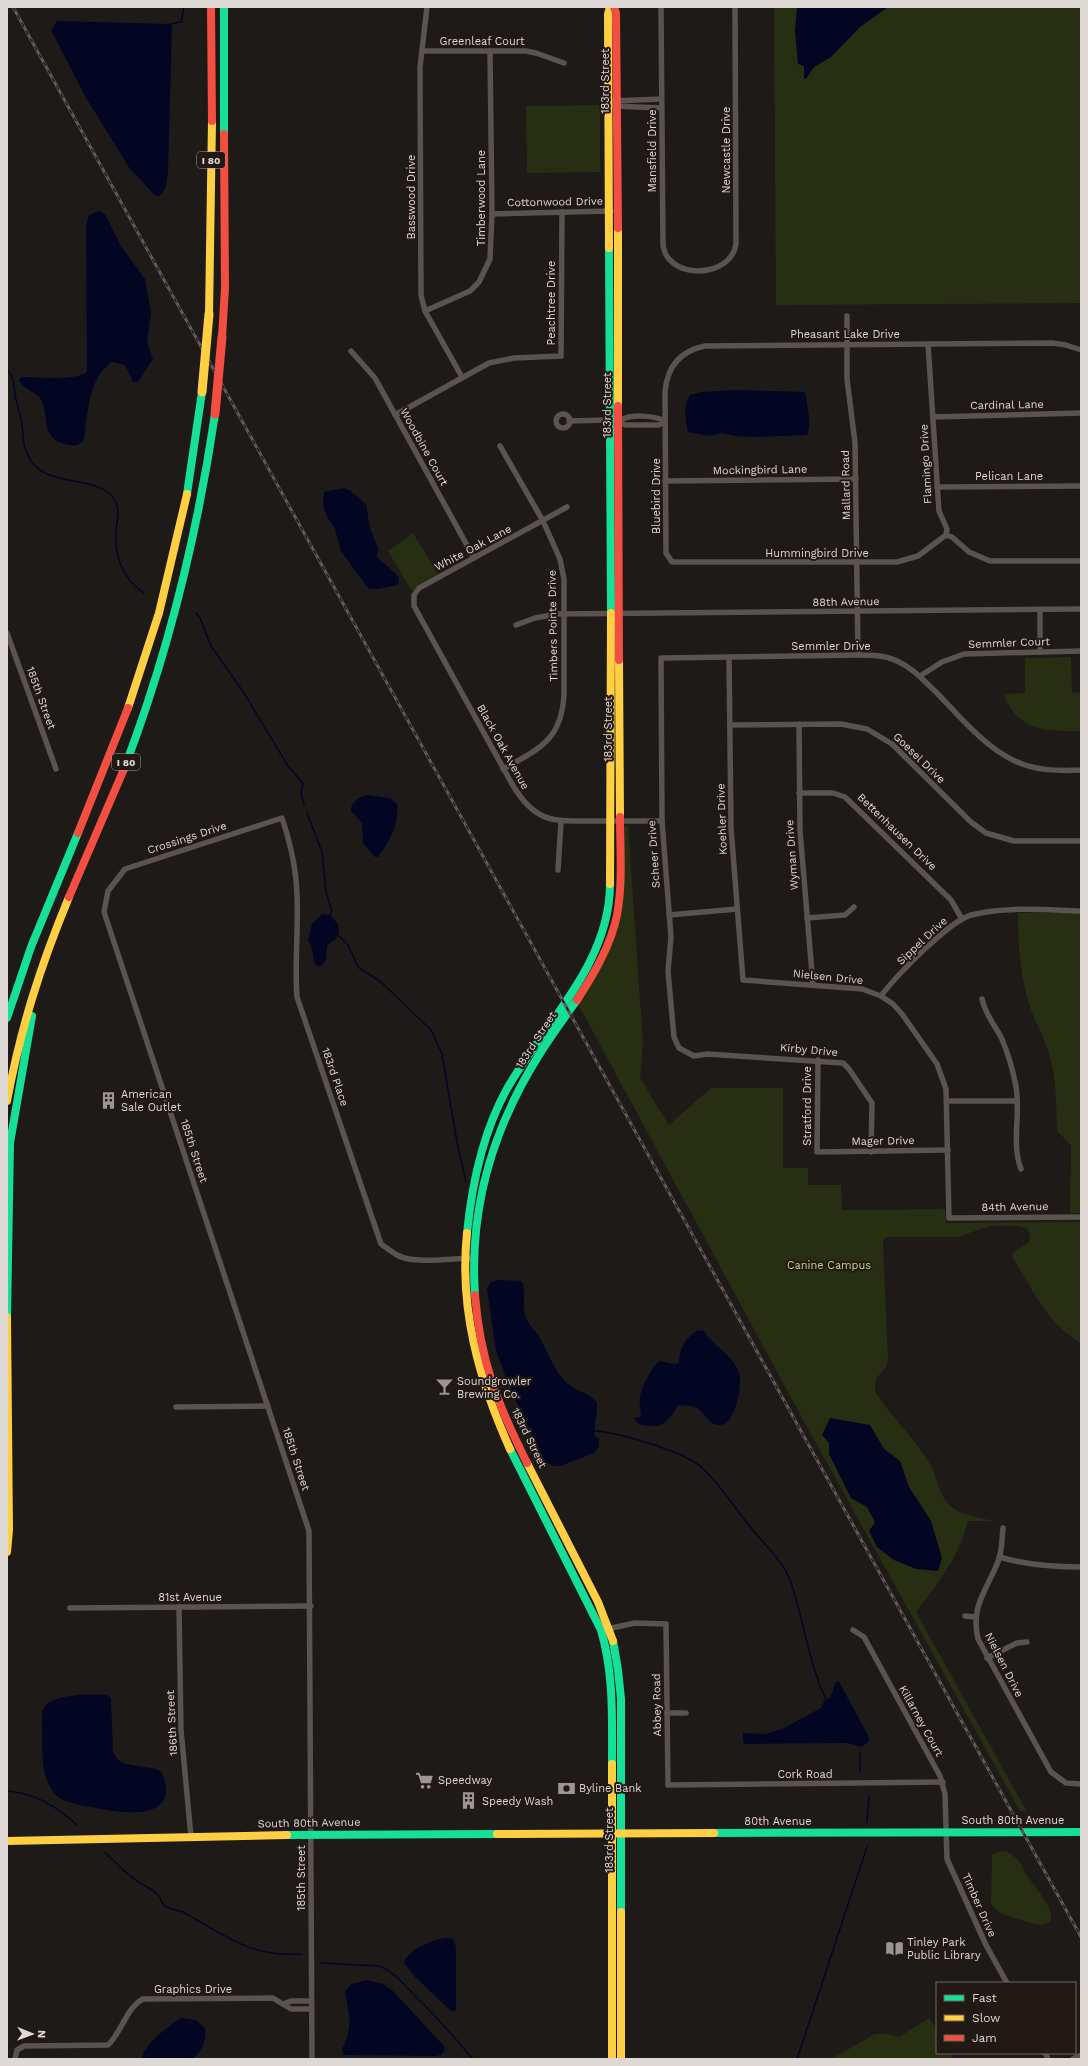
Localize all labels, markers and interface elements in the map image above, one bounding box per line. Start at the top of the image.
street label: Greenleaf Court [440,35,525,48]
street label: 183rd Street [599,48,612,114]
street label: Newcastle Drive [720,107,733,193]
street label: Mansfield Drive [646,109,659,193]
street label: Timberwood Lane [475,150,488,246]
road number: I 80 [197,152,225,168]
street label: Basswood Drive [405,155,418,239]
street label: Cottonwood Drive [507,195,603,209]
street label: Peachtree Drive [545,261,558,345]
street label: Pheasant Lake Drive [790,328,900,341]
street label: 183rd Street [601,372,614,438]
street label: Cardinal Lane [970,398,1044,412]
street label: Woodbine Court [397,406,451,488]
street label: Flamingo Drive [917,424,935,504]
street label: Mallard Road [839,450,853,520]
street label: Bluebird Drive [650,458,663,534]
street label: Mockingbird Lane [713,463,807,477]
street label: Pelican Lane [975,470,1043,483]
street label: White Oak Lane [432,522,514,574]
street label: Hummingbird Drive [765,547,869,560]
street label: Timbers Pointe Drive [546,570,560,682]
street label: 88th Avenue [812,595,880,609]
street label: Semmler Court [968,635,1050,651]
street label: Semmler Drive [791,640,871,653]
street label: 185th Street [24,665,58,731]
street label: 183rd Street [602,696,615,762]
street label: Black Oak Avenue [474,702,532,792]
street label: Goesel Drive [890,730,948,786]
road number: I 80 [112,754,140,770]
street label: Koehler Drive [714,783,730,855]
street label: Bettenhausen Drive [855,791,939,873]
street label: Crossings Drive [146,819,228,857]
street label: Wyman Drive [783,819,801,891]
street label: Scheer Drive [645,820,663,888]
street label: Sippel Drive [894,914,950,968]
street label: Nielsen Drive [792,967,864,987]
street label: 183rd Street [513,1009,559,1071]
street label: Kirby Drive [780,1041,838,1059]
street label: 183rd Place [319,1046,351,1108]
street label: Stratford Drive [801,1066,814,1146]
place label: American Sale Outlet [121,1088,182,1114]
building icon: American Sale Outlet [98,1090,118,1110]
street label: 185th Street [178,1118,210,1185]
street label: Mager Drive [851,1134,915,1148]
street label: 84th Avenue [981,1200,1049,1214]
park label: Canine Campus [787,1259,871,1272]
place label: Soundgrowler Brewing Co. [457,1375,532,1401]
bar icon: Soundgrowler Brewing Co. [434,1377,454,1397]
street label: 183rd Street [509,1406,549,1471]
street label: 185th Street [280,1426,312,1493]
street label: 81st Avenue [158,1591,222,1604]
street label: Nielsen Drive [982,1631,1026,1699]
street label: Abbey Road [650,1673,664,1737]
street label: Killarney Court [896,1683,946,1759]
street label: 186th Street [164,1689,180,1756]
street label: Cork Road [777,1768,833,1781]
supermarket icon: Speedway [415,1770,435,1790]
place label: Speedway [438,1774,492,1787]
bank icon: Byline Bank [556,1778,576,1798]
place label: Byline Bank [579,1782,642,1795]
building icon: Speedy Wash [459,1791,479,1811]
place label: Speedy Wash [482,1795,553,1808]
street label: 183rd Street [603,1807,616,1873]
street label: South 80th Avenue [962,1814,1064,1827]
street label: 80th Avenue [744,1815,812,1828]
street label: South 80th Avenue [257,1816,361,1830]
street label: 185th Street [295,1845,308,1911]
street label: Timber Drive [959,1871,999,1939]
place label: Tinley Park Public Library [907,1936,981,1962]
library icon: Tinley Park Public Library [884,1938,904,1958]
legend [936,1982,1076,2054]
street label: Graphics Drive [154,1983,232,1996]
text: Fast [972,1991,997,2005]
text: Slow [972,2011,1000,2025]
north arrow [12,2014,52,2054]
text: N [35,2030,48,2038]
text: Jam [972,2031,997,2045]

